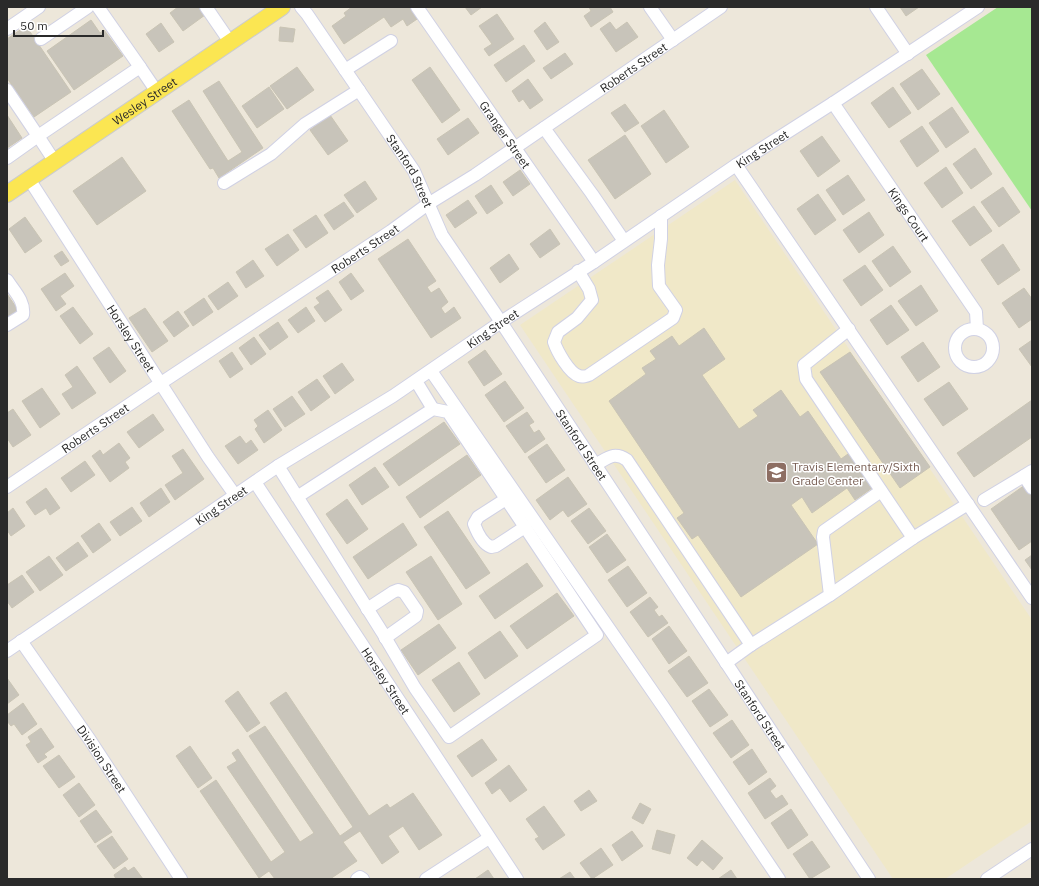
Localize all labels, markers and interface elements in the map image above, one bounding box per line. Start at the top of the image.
scale bar [14,12,103,38]
text: 50 m [20,18,48,33]
street label: Roberts Street [597,39,670,95]
street label: Wesley Street [109,73,179,128]
street label: Granger Street [477,98,534,171]
street label: King Street [733,126,791,171]
street label: Stanford Street [383,131,436,210]
street label: Kings Court [885,185,933,244]
street label: Roberts Street [328,220,402,276]
street label: Horsley Street [104,301,158,374]
street label: King Street [463,305,521,351]
street label: Roberts Street [58,400,131,456]
street label: Stanford Street [553,406,611,483]
place label: Travis Elementary/Sixth Grade Center [792,459,920,488]
school or university icon: Travis Elementary/Sixth Grade Center [763,460,789,486]
street label: King Street [192,482,250,528]
street label: Horsley Street [359,644,414,717]
street label: Stanford Street [732,676,789,753]
street label: Division Street [74,722,130,796]

